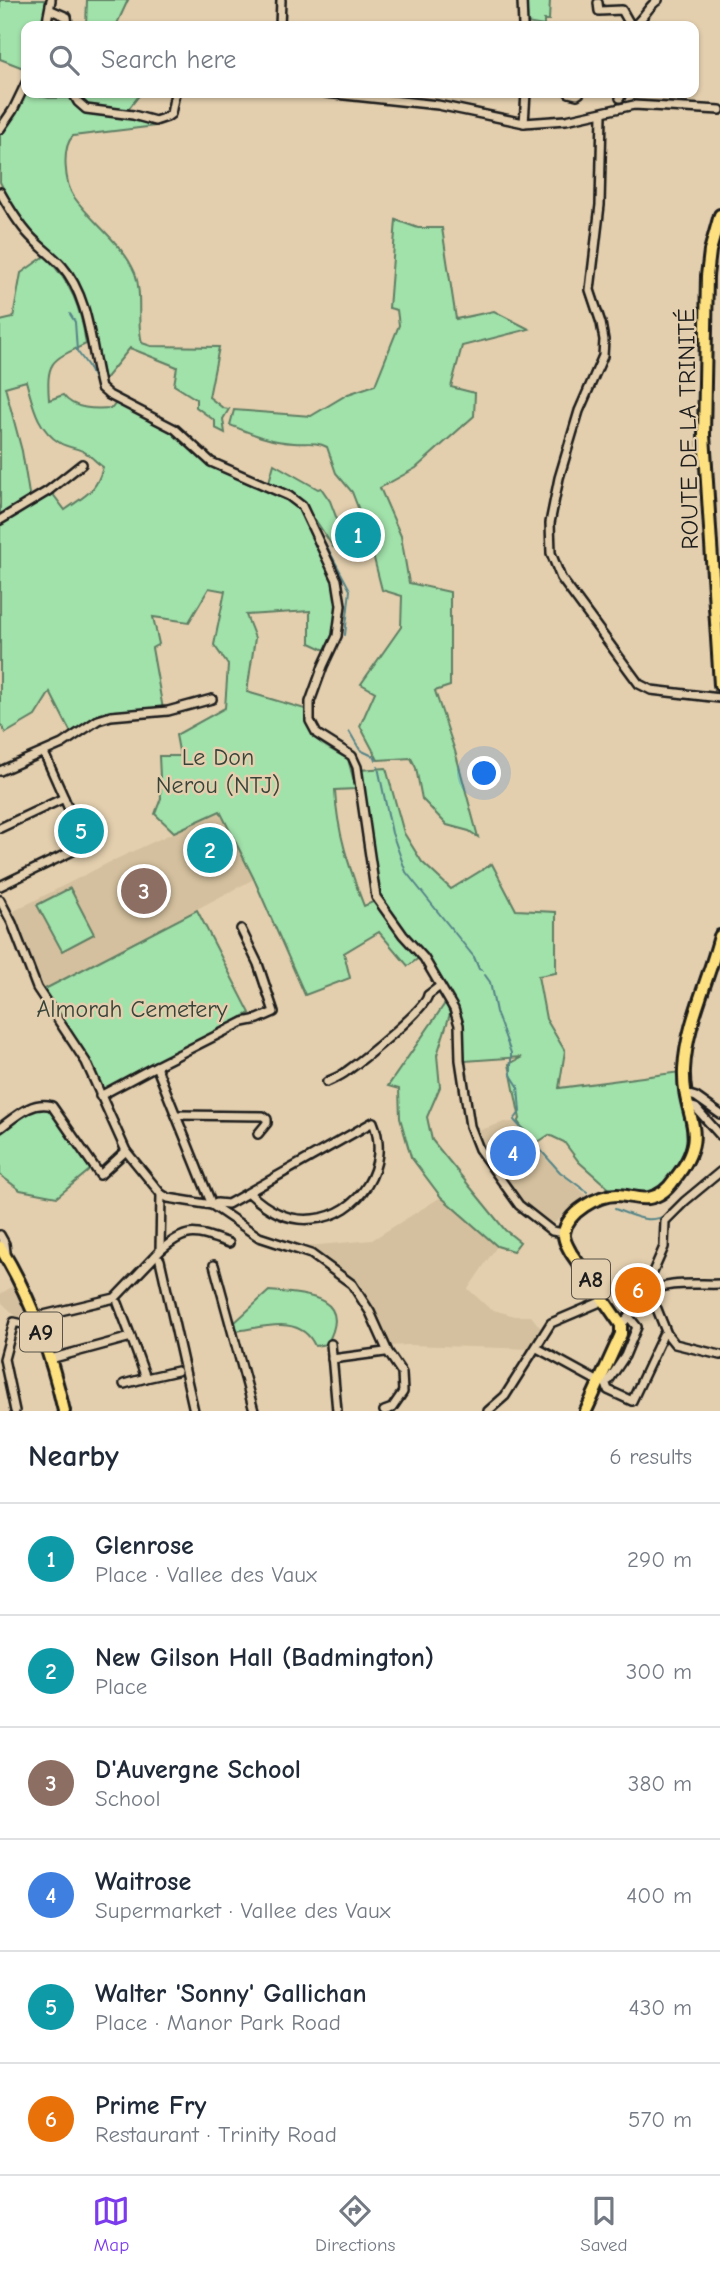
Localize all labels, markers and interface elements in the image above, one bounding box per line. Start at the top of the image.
search box [21,21,699,98]
icon: search [45,41,83,79]
text: Search here [101,45,236,75]
street label: ROUTE DE LA TRINITÉ [672,308,704,550]
pin: 1 [335,509,381,561]
park label: Le Don Nerou (NTJ) [156,743,280,799]
your location [467,756,501,790]
pin: 5 [58,805,104,857]
pin: 2 [187,824,233,876]
pin: 3 [121,865,167,917]
park label: Almorah Cemetery [36,995,228,1023]
pin: 4 [490,1127,536,1179]
road number: A8 [572,1260,610,1298]
pin: 6 [615,1264,661,1316]
road number: A9 [20,1312,62,1352]
text: Nearby [28,1439,119,1474]
text: 6 results [609,1443,692,1470]
text: Glenrose [95,1531,194,1561]
text: 1 [46,1546,56,1573]
text: 290 m [627,1546,692,1573]
text: Place · Vallee des Vaux [95,1561,317,1588]
text: New Gilson Hall (Badmington) [95,1643,434,1673]
text: 2 [45,1658,57,1685]
text: 300 m [626,1658,692,1685]
text: Place [95,1673,147,1700]
text: D'Auvergne School [95,1755,301,1785]
text: 3 [45,1770,57,1797]
text: 380 m [628,1770,692,1797]
text: School [95,1785,160,1812]
text: Waitrose [95,1867,191,1897]
text: 4 [46,1882,56,1909]
text: 400 m [626,1882,692,1909]
text: Supermarket · Vallee des Vaux [95,1897,391,1924]
text: Walter 'Sonny' Gallichan [95,1979,367,2009]
text: 5 [45,1994,57,2021]
text: 430 m [629,1994,692,2021]
text: Place · Manor Park Road [95,2009,341,2036]
text: Prime Fry [95,2091,206,2121]
text: 6 [45,2106,57,2133]
text: 570 m [628,2106,692,2133]
text: Restaurant · Trinity Road [95,2121,337,2148]
tab: Map [92,2192,130,2256]
tab: Directions [315,2192,395,2256]
tab: Saved [580,2192,628,2256]

